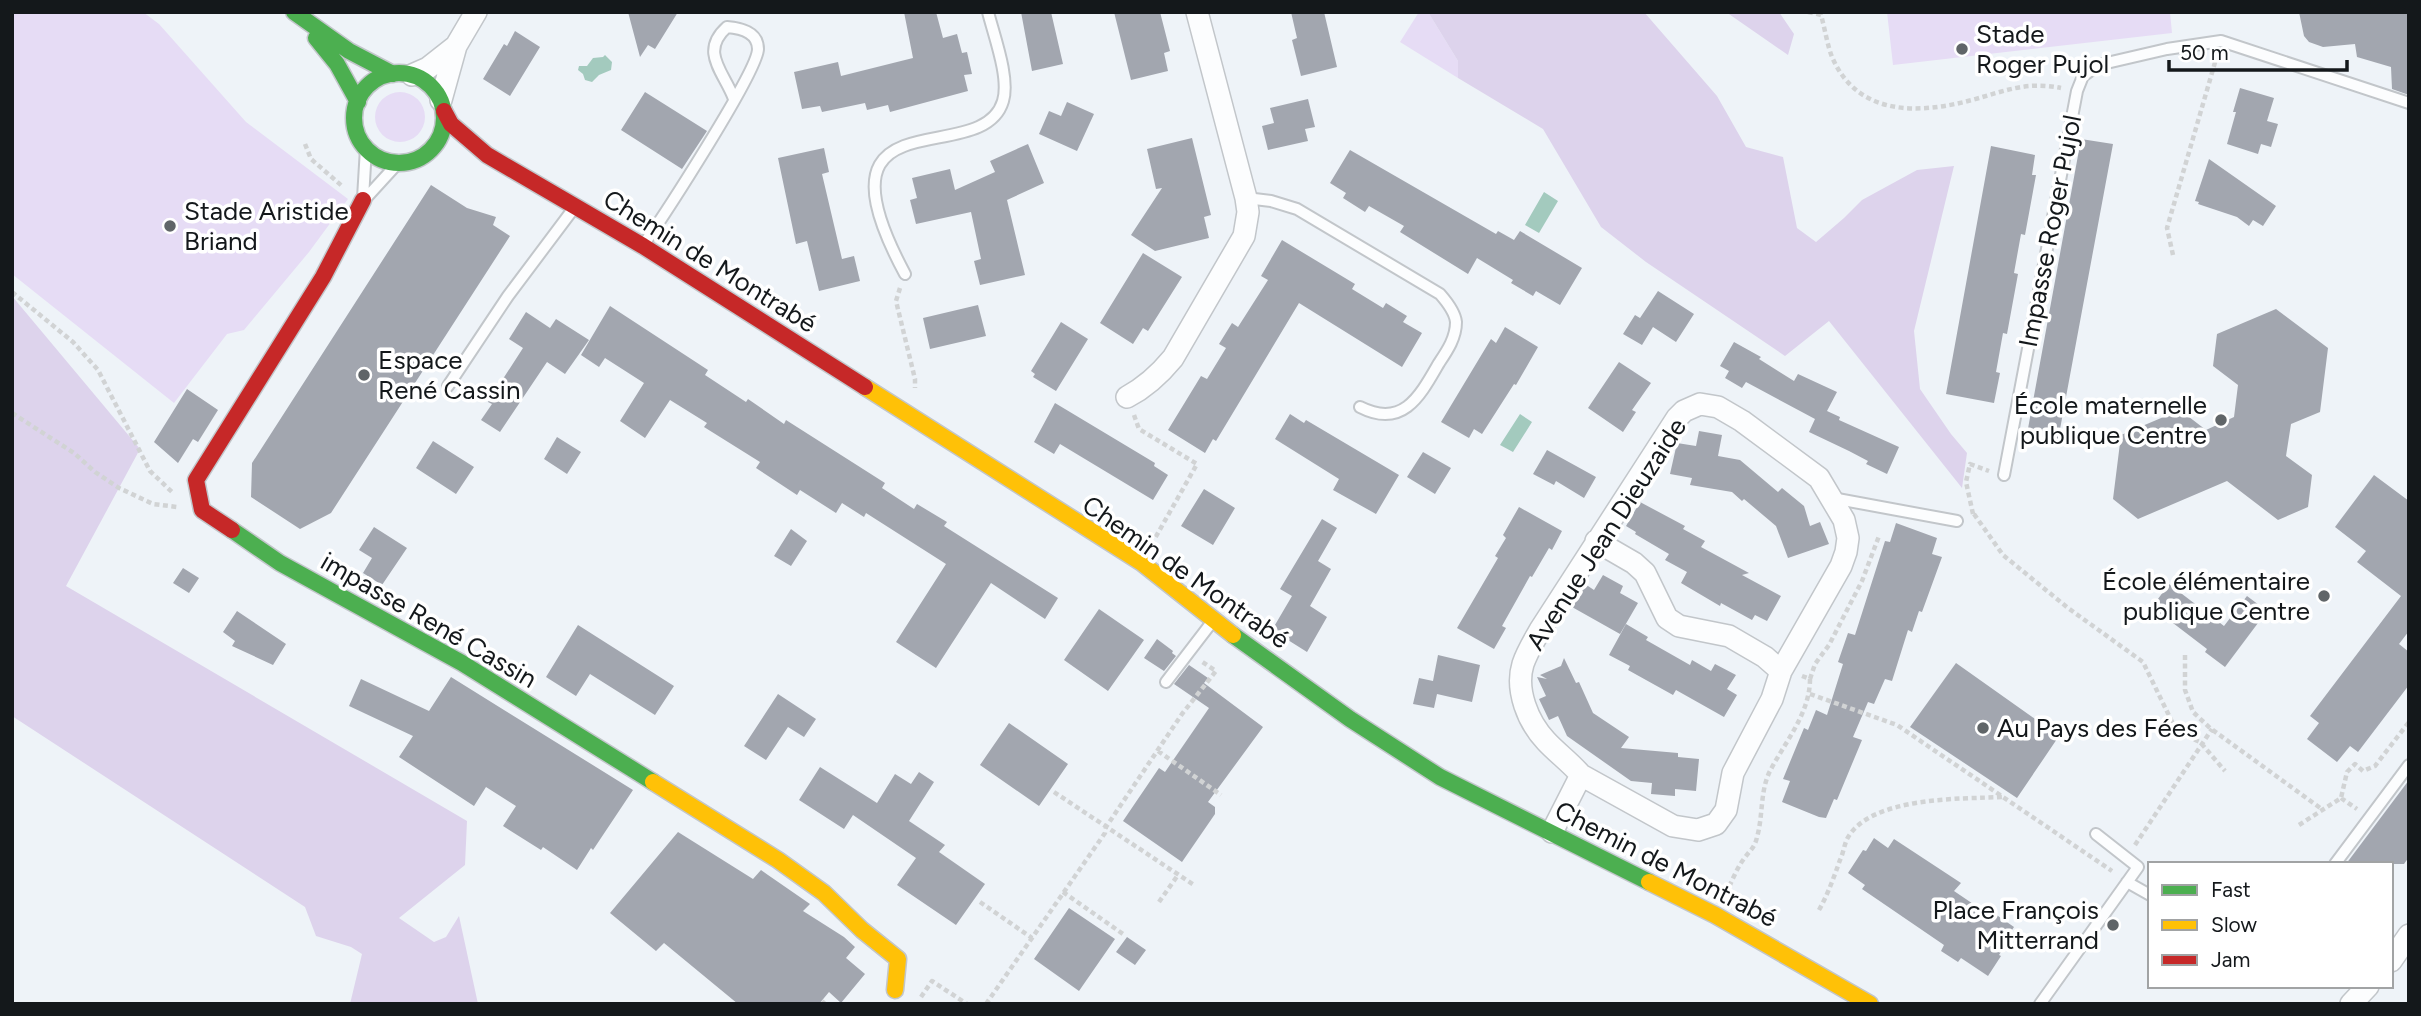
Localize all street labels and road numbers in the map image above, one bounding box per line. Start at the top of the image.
street label: Impasse Roger Pujol [2012,112,2088,350]
street label: Chemin de Montrabé [598,182,822,340]
street label: Avenue Jean Dieuzaide [1519,412,1693,656]
street label: Chemin de Montrabé [1076,489,1296,655]
street label: impasse René Cassin [315,545,543,695]
street label: Chemin de Montrabé [1549,794,1783,934]

